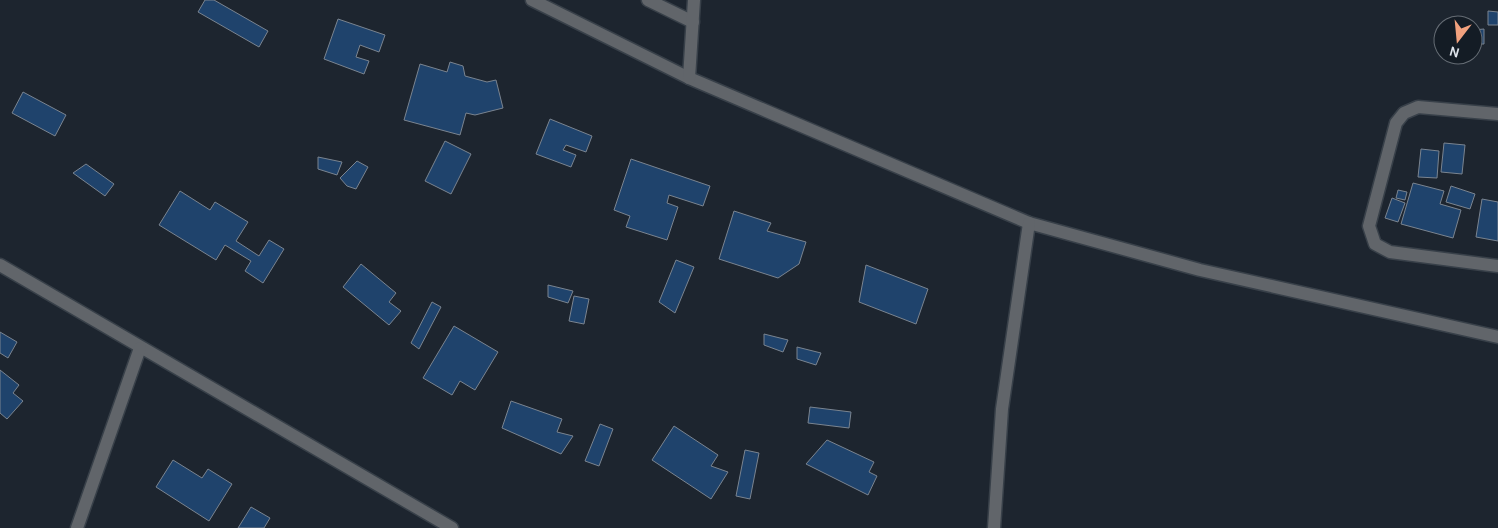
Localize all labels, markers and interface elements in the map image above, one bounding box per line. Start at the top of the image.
north arrow [1433,15,1483,65]
text: N [1447,42,1462,62]

